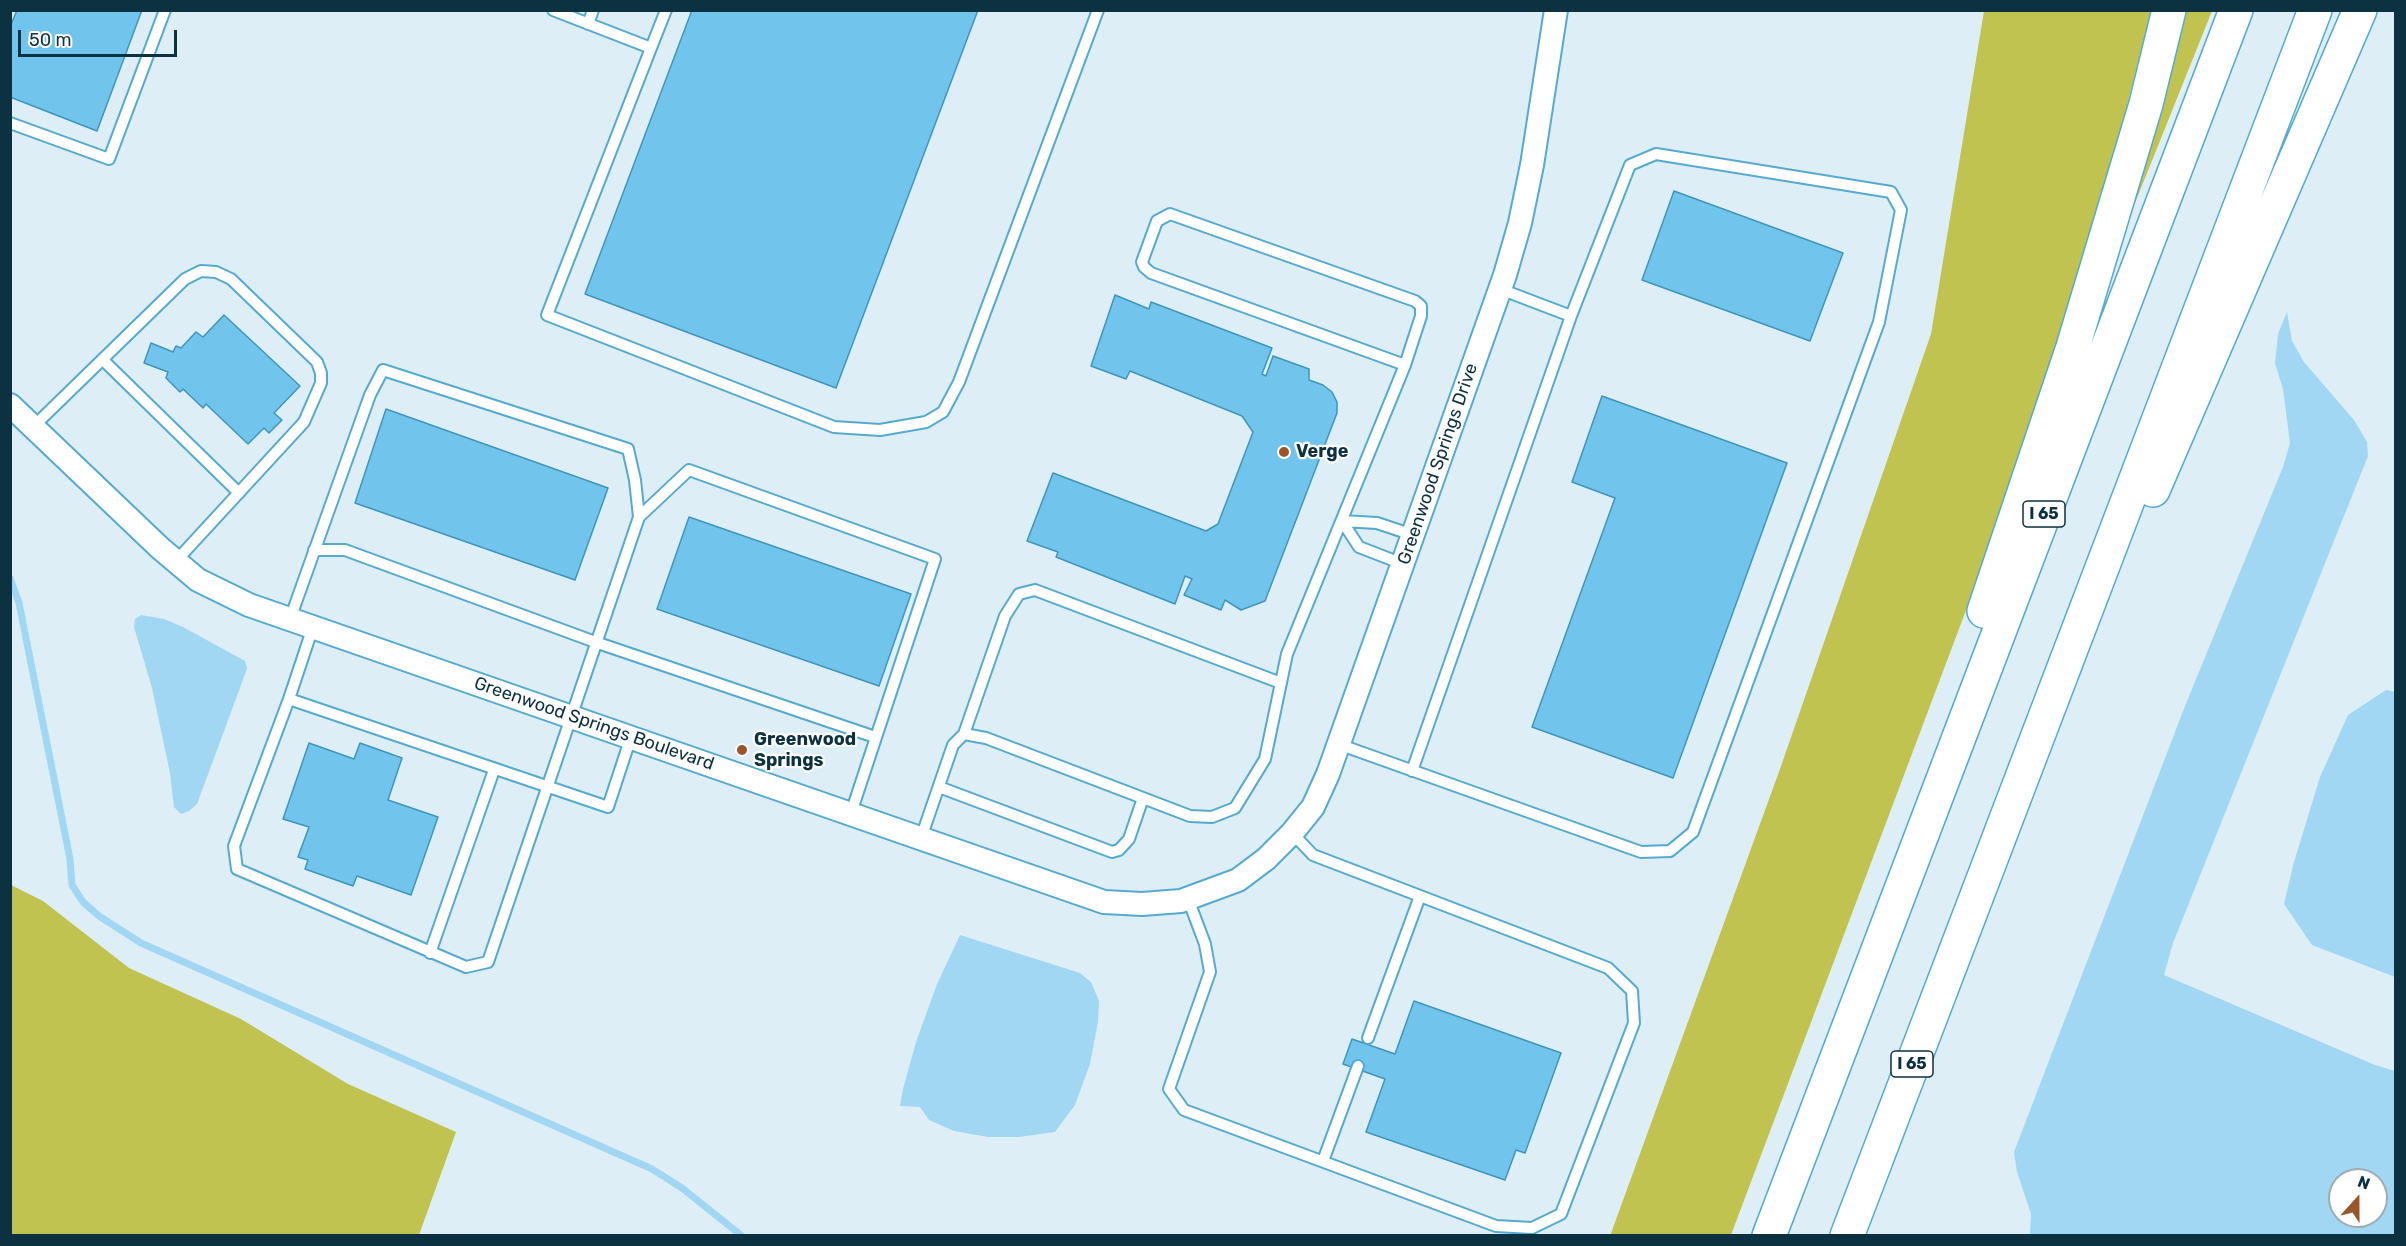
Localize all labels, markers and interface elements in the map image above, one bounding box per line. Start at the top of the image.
scale bar [21,18,180,56]
text: 50 m [29,29,72,51]
street label: Greenwood Springs Drive [1393,360,1483,568]
place label: Verge [1296,441,1348,463]
marker: Verge [1277,445,1291,459]
road number: I 65 [2023,501,2065,527]
street label: Greenwood Springs Boulevard [471,673,717,775]
place label: Greenwood Springs [754,729,856,771]
marker: Greenwood Springs [735,743,749,757]
road number: I 65 [1891,1051,1933,1077]
north arrow [2328,1168,2388,1228]
text: N [2355,1172,2373,1194]

